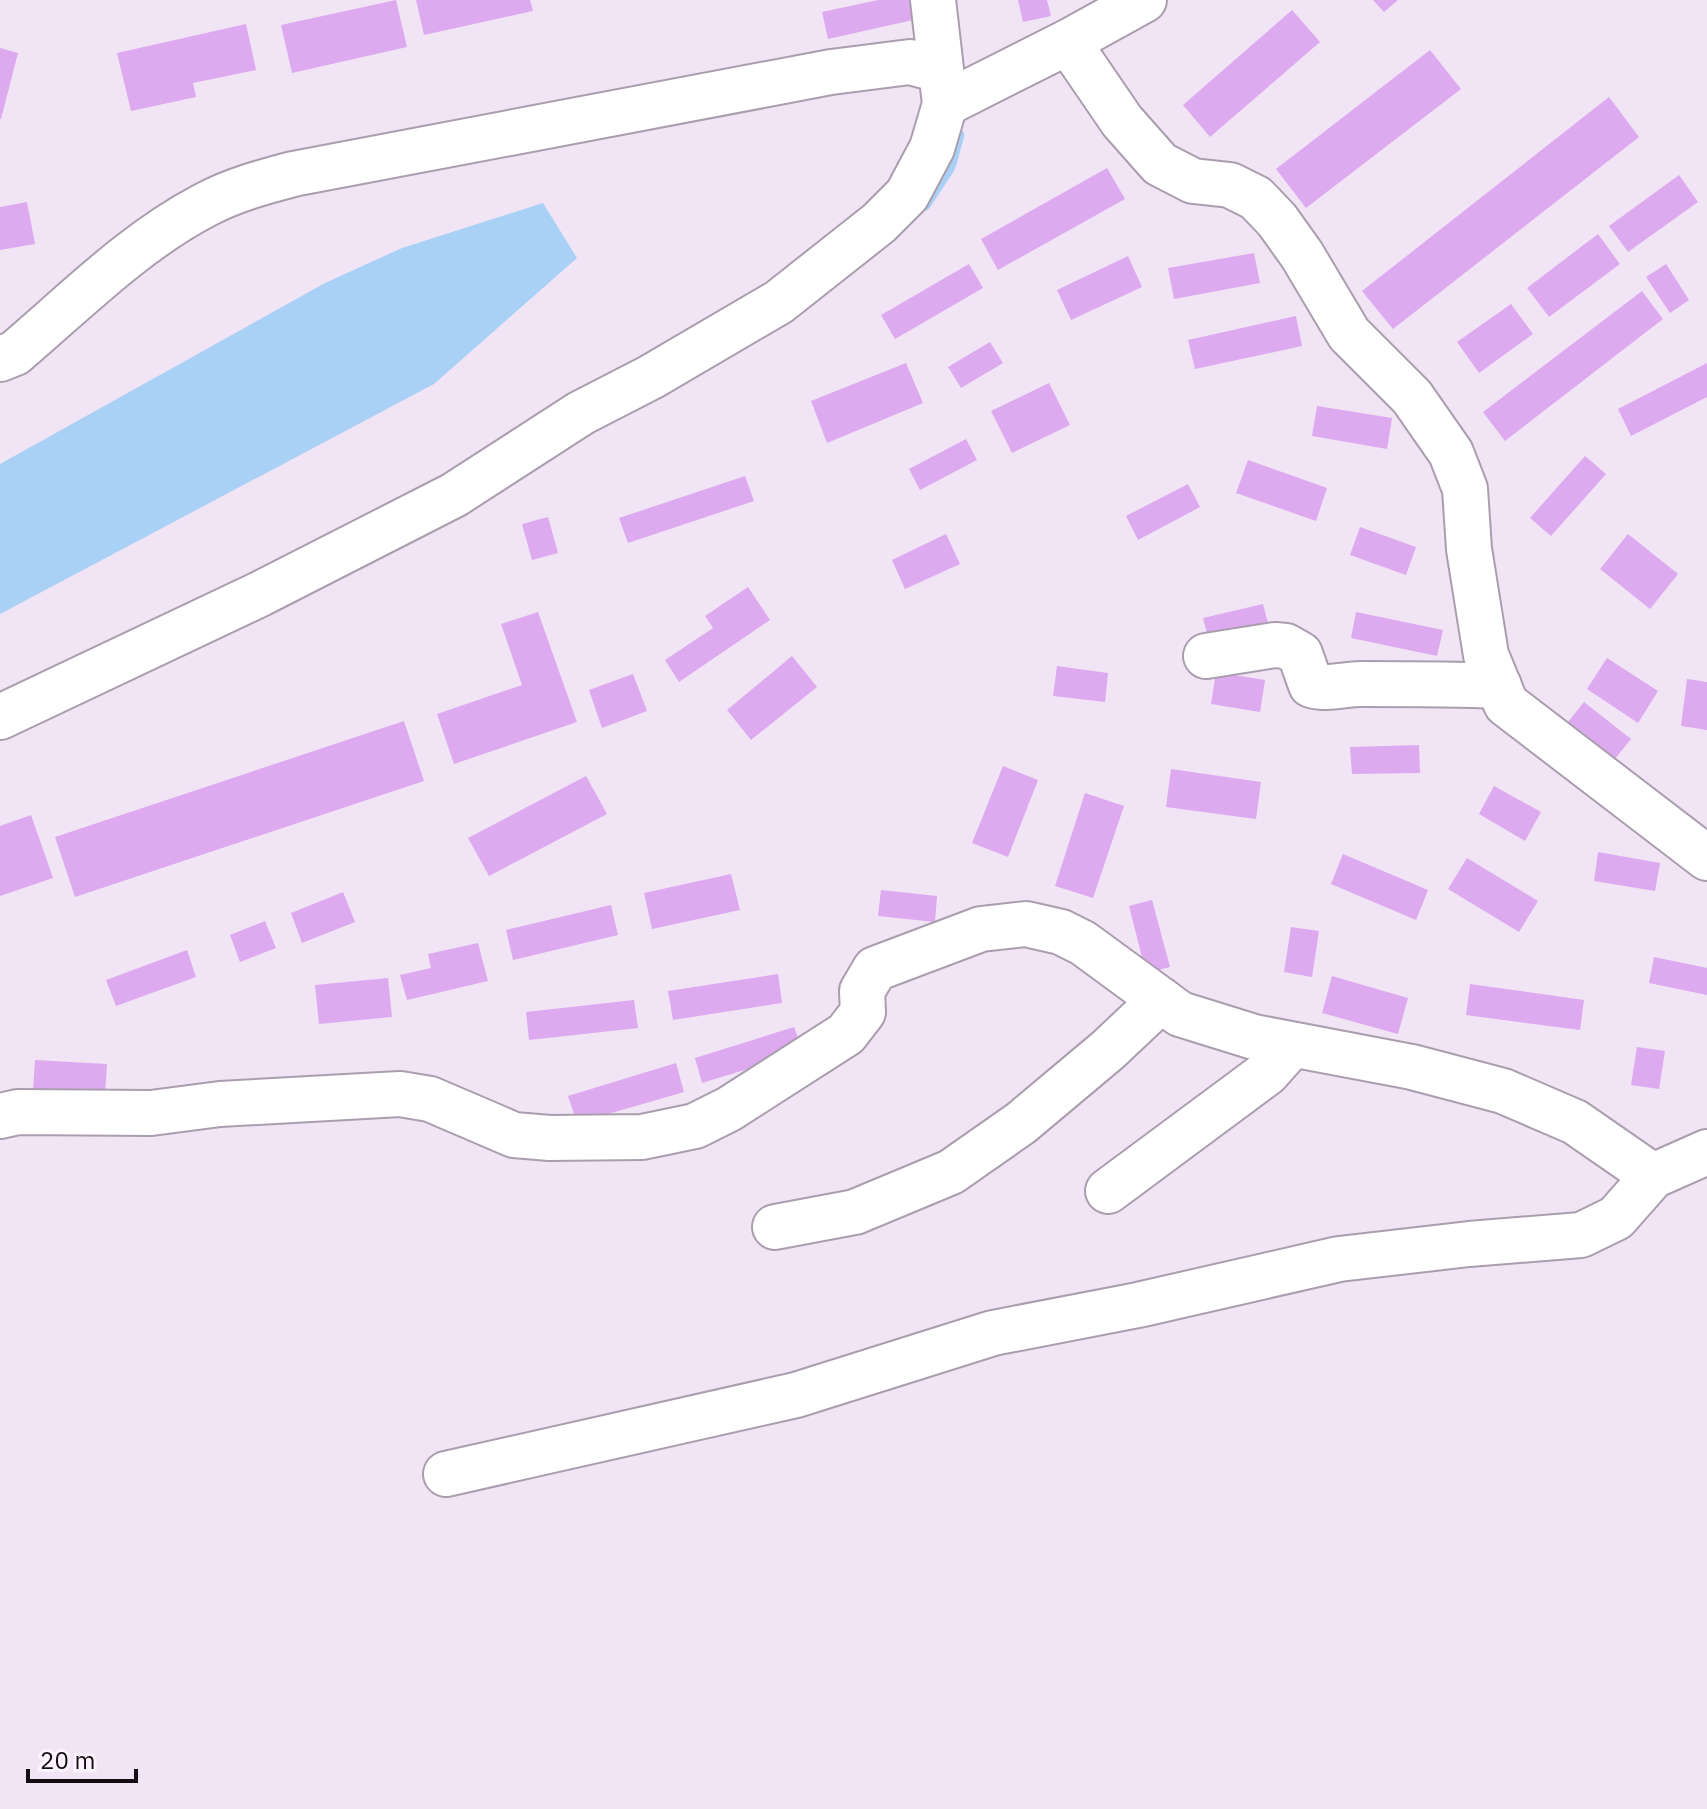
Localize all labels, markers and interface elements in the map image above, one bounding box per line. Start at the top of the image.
scale bar [28,1733,136,1783]
text: 20 m [40,1744,95,1776]

